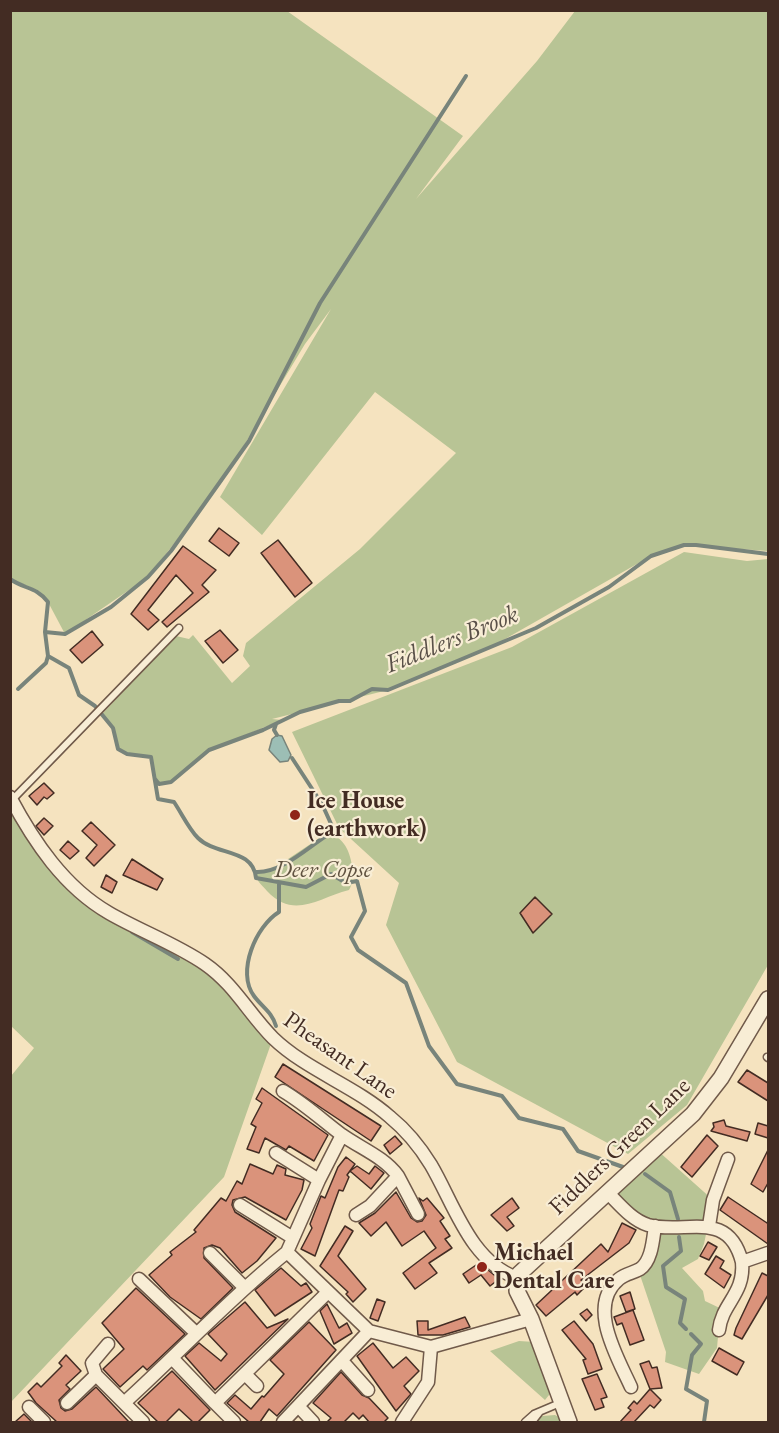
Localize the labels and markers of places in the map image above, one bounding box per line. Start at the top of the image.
place label: Ice House (earthwork) [307,787,427,843]
marker: Ice House (earthwork) [288,808,302,822]
place label: Michael Dental Care [494,1239,615,1295]
marker: Michael Dental Care [475,1260,489,1274]

